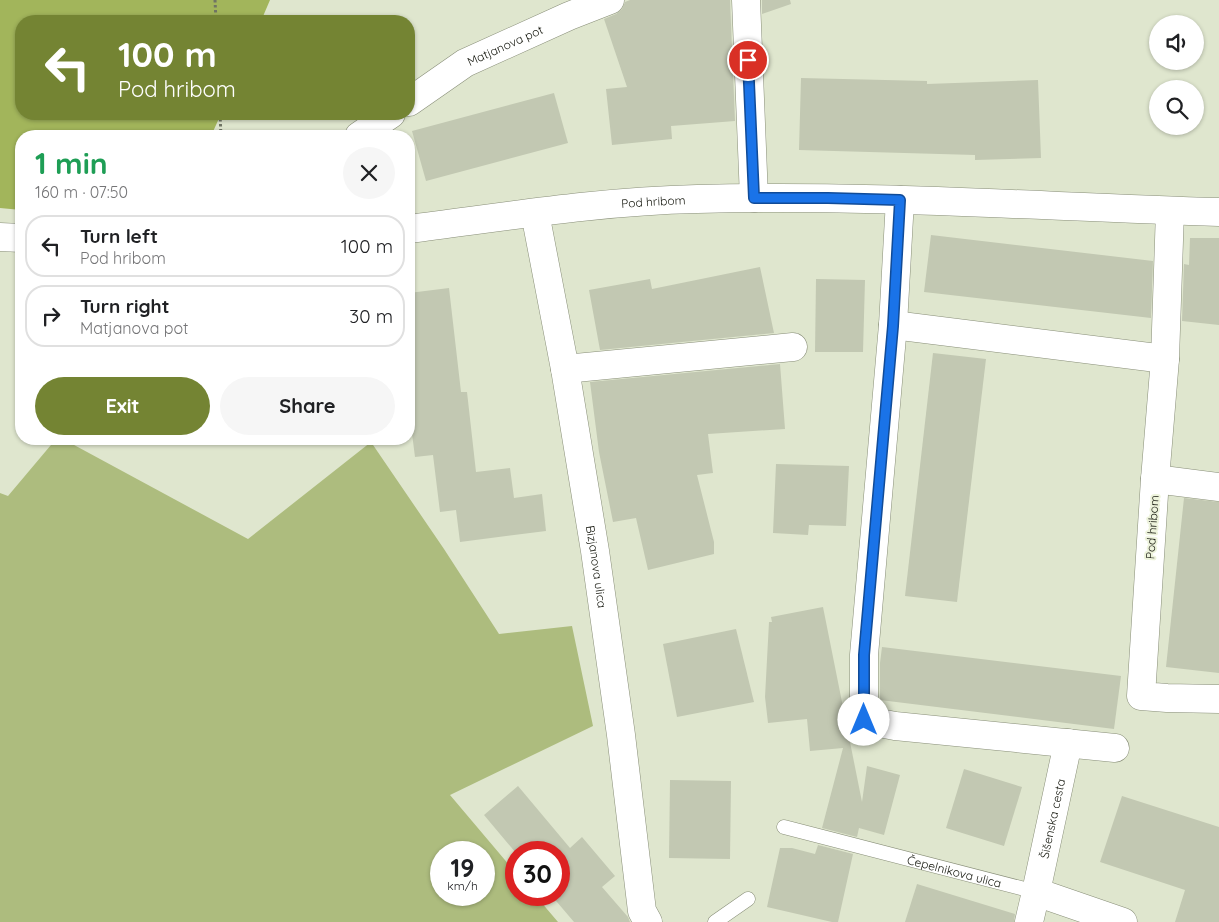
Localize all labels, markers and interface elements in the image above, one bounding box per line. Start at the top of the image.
map controls [1149,15,1204,135]
button: sound [1149,15,1204,70]
street label: Matjanova pot [465,21,545,69]
text: 100 m [118,32,217,76]
icon: left [35,35,100,100]
pin [727,39,769,81]
icon: arrive [734,46,762,74]
text: Pod hribom [118,75,236,103]
button: search [1149,80,1204,135]
text: 1 min [35,144,108,182]
button: close [343,147,395,199]
text: 160 m · 07:50 [35,182,128,202]
street label: Pod hribom [621,192,686,211]
text: Turn left [80,224,158,248]
icon: left [37,232,65,260]
text: 100 m [341,234,393,258]
text: Pod hribom [80,248,166,268]
text: Turn right [80,294,169,318]
icon: right [37,302,65,330]
text: 30 m [349,304,393,328]
text: Matjanova pot [80,318,188,338]
button: Exit [35,377,210,435]
button: Share [220,377,395,435]
street label: Pod hribom [1142,494,1162,560]
street label: Bizjanova ulica [583,524,610,609]
position arrow [837,693,889,745]
street label: Šišenska cesta [1036,777,1068,860]
speed limit sign: 30 [505,841,570,906]
text: 19 [451,852,474,883]
street label: Čepelnikova ulica [906,852,1003,890]
text: km/h [447,878,478,893]

